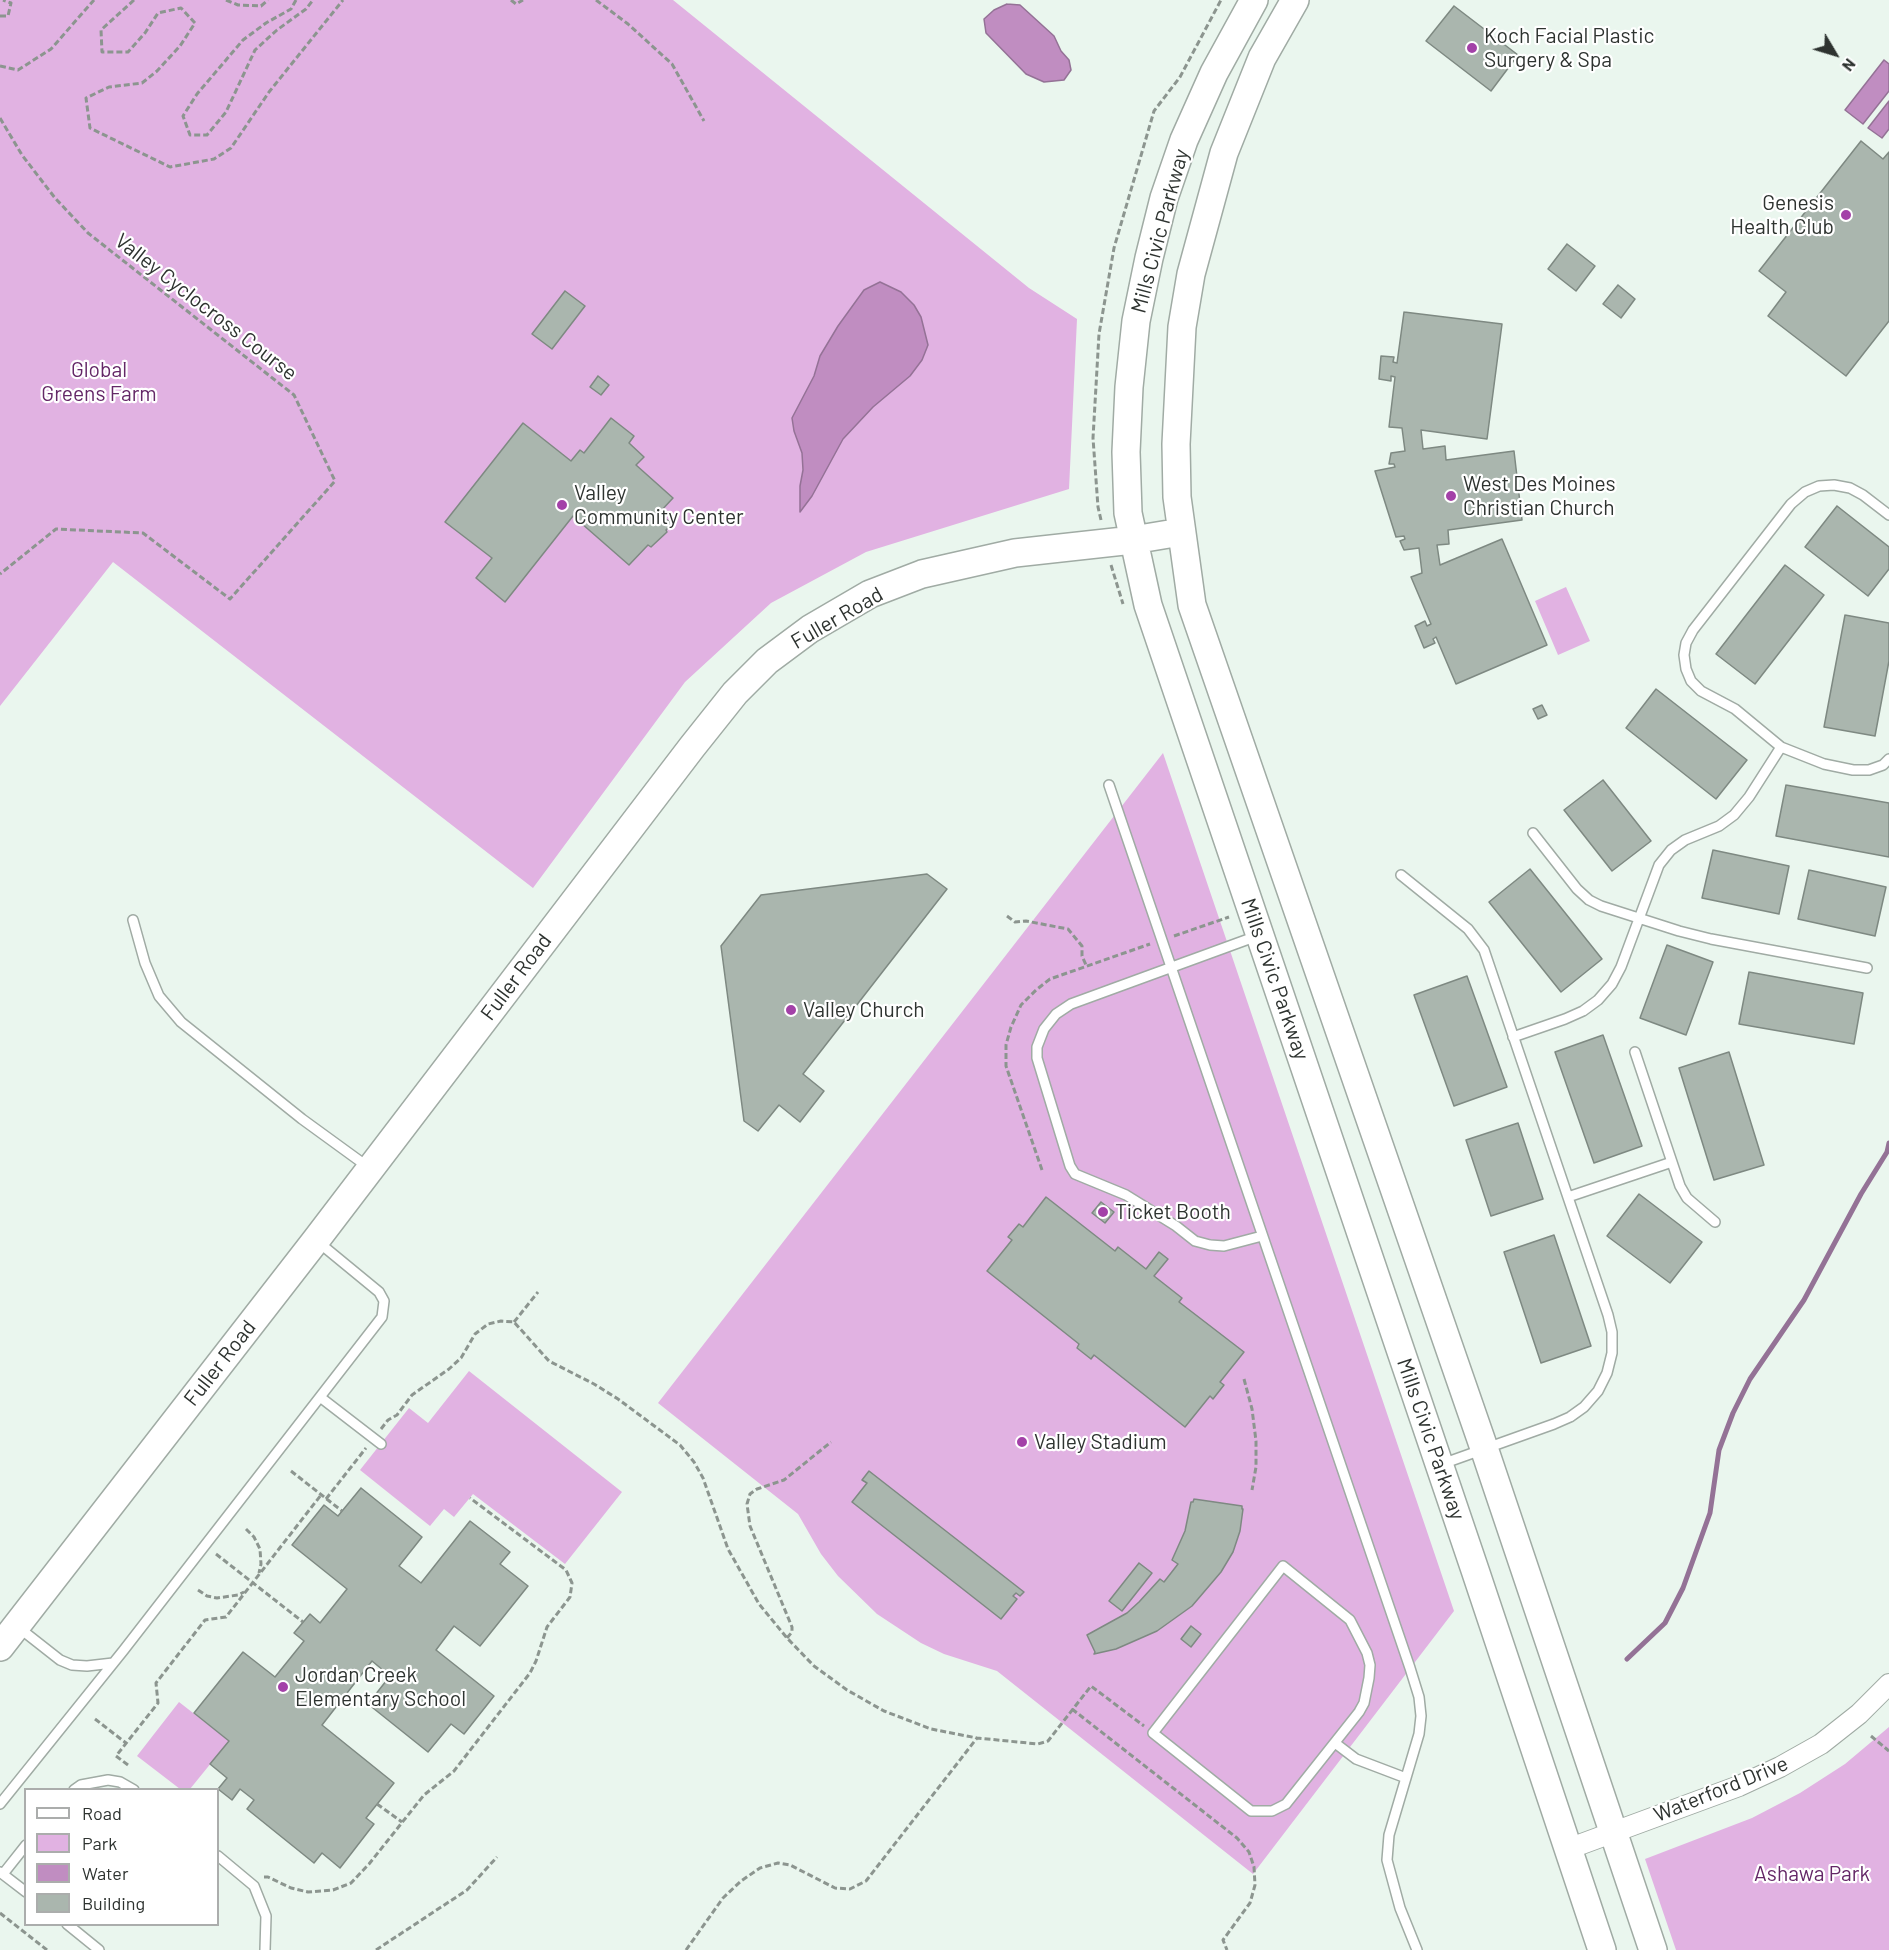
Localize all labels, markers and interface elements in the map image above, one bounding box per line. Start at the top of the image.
place label: Koch Facial Plastic Surgery & Spa [1484,23,1654,73]
north arrow [1805,24,1865,84]
marker: Koch Facial Plastic Surgery & Spa [1465,41,1479,55]
text: N [1839,55,1860,75]
street label: Mills Civic Parkway [1126,146,1194,316]
place label: Genesis Health Club [1730,190,1834,240]
marker: Genesis Health Club [1839,208,1853,222]
street label: Valley Cyclocross Course [110,228,302,386]
park label: Global Greens Farm [41,357,157,407]
place label: West Des Moines Christian Church [1463,471,1616,521]
place label: Valley Community Center [574,480,744,530]
marker: West Des Moines Christian Church [1444,489,1458,503]
marker: Valley Community Center [555,498,569,512]
street label: Fuller Road [787,582,887,654]
street label: Mills Civic Parkway [1236,895,1314,1063]
street label: Fuller Road [475,929,557,1025]
place label: Valley Church [803,997,925,1023]
marker: Valley Church [784,1003,798,1017]
place label: Ticket Booth [1115,1199,1231,1225]
marker: Ticket Booth [1096,1205,1110,1219]
street label: Fuller Road [179,1315,261,1411]
street label: Mills Civic Parkway [1392,1355,1470,1523]
place label: Valley Stadium [1034,1429,1167,1455]
marker: Valley Stadium [1015,1435,1029,1449]
place label: Jordan Creek Elementary School [295,1662,466,1712]
marker: Jordan Creek Elementary School [276,1680,290,1694]
street label: Waterford Drive [1650,1751,1792,1827]
legend [24,1788,219,1926]
text: Road [82,1802,122,1824]
text: Park [82,1832,117,1854]
park label: Ashawa Park [1754,1861,1870,1887]
text: Water [82,1862,129,1884]
text: Building [82,1892,145,1914]

